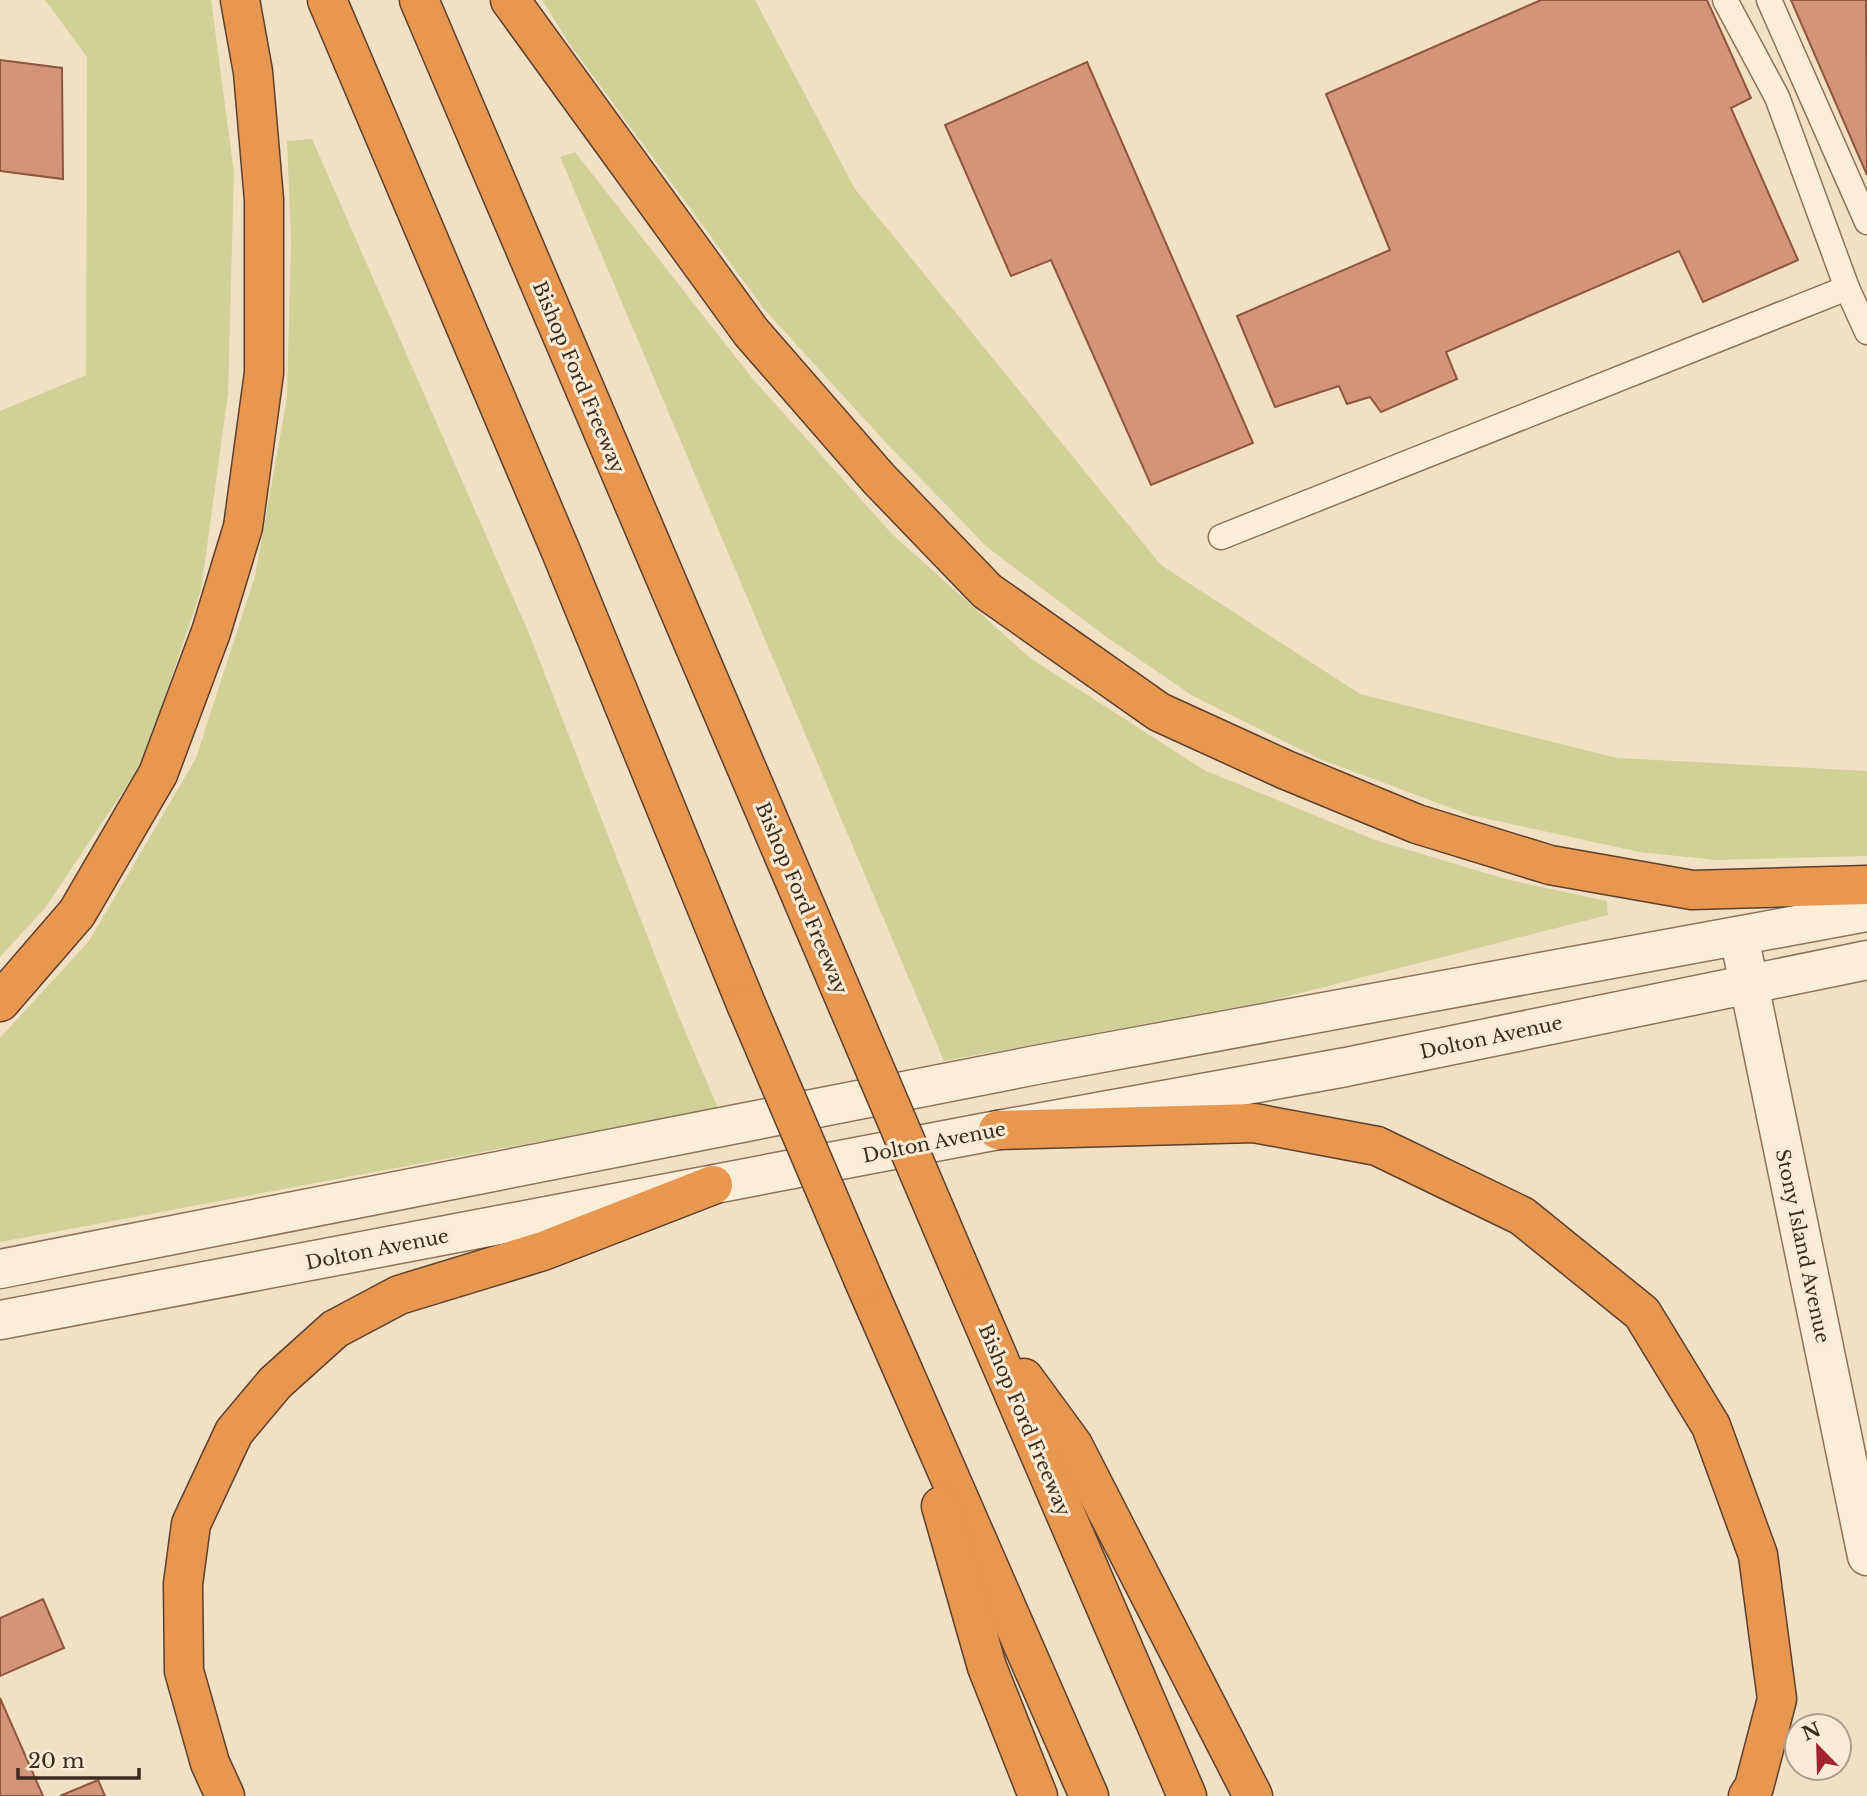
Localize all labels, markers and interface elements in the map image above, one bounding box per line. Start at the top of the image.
street label: Bishop Ford Freeway [528,278,629,477]
street label: Bishop Ford Freeway [751,799,852,998]
street label: Dolton Avenue [1418,1011,1564,1064]
street label: Dolton Avenue [861,1117,1008,1168]
street label: Stony Island Avenue [1771,1147,1834,1345]
street label: Dolton Avenue [304,1224,451,1275]
street label: Bishop Ford Freeway [974,1321,1075,1520]
north arrow [1783,1712,1853,1782]
text: N [1799,1718,1824,1746]
scale bar [18,1736,138,1780]
text: 20 m [28,1748,85,1774]

